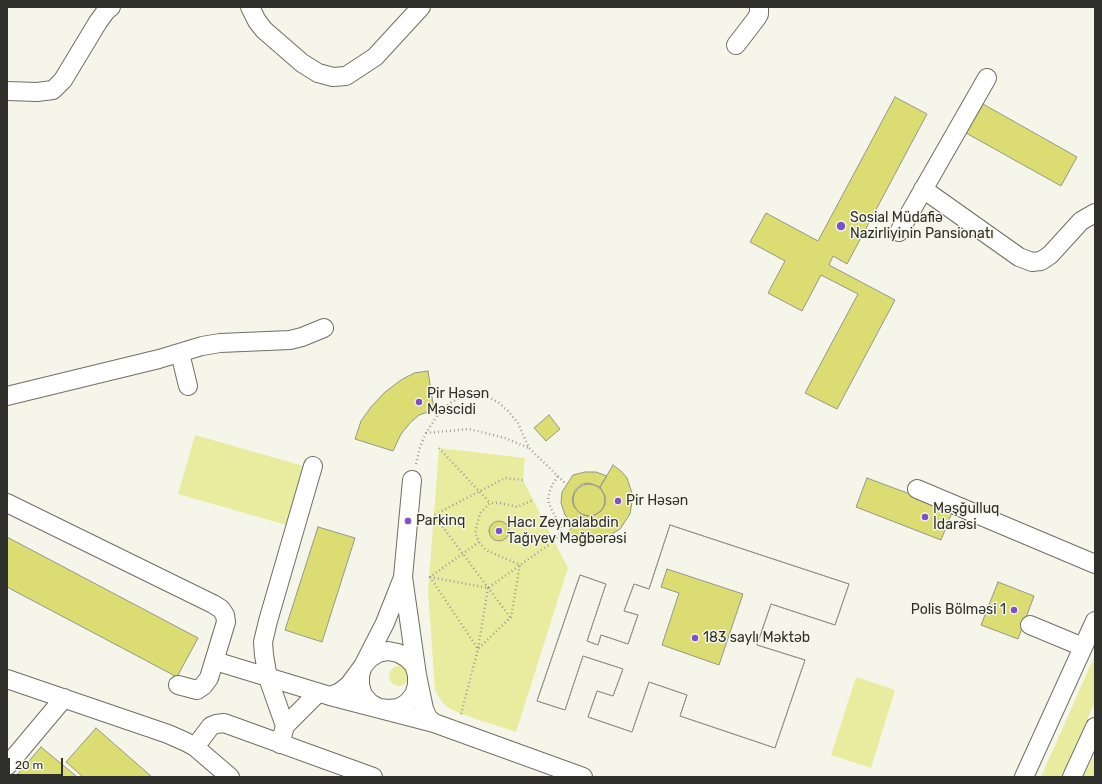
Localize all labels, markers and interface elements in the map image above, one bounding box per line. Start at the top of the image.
place label: Sosial Müdafiə Nazirliyinin Pansionatı [850,210,994,242]
marker: Sosial Müdafiə Nazirliyinin Pansionatı [835,220,847,232]
place label: Pir Həsən Məscidi [427,386,489,418]
marker: Pir Həsən Məscidi [414,397,424,407]
place label: Pir Həsən [626,493,688,509]
marker: Pir Həsən [613,496,623,506]
place label: Məşğulluq İdarəsi [933,501,999,534]
marker: Məşğulluq İdarəsi [920,512,930,522]
place label: Parkinq [416,513,465,529]
place label: Hacı Zeynalabdin Tağıyev Məğbərəsi [507,515,627,548]
marker: Parkinq [403,516,413,526]
marker: Hacı Zeynalabdin Tağıyev Məğbərəsi [494,526,504,536]
place label: Polis Bölməsi 1 [911,602,1006,618]
marker: Polis Bölməsi 1 [1009,605,1019,615]
place label: 183 saylı Məktəb [703,630,810,646]
marker: 183 saylı Məktəb [690,633,700,643]
scale bar [10,750,65,776]
text: 20 m [15,758,43,772]

